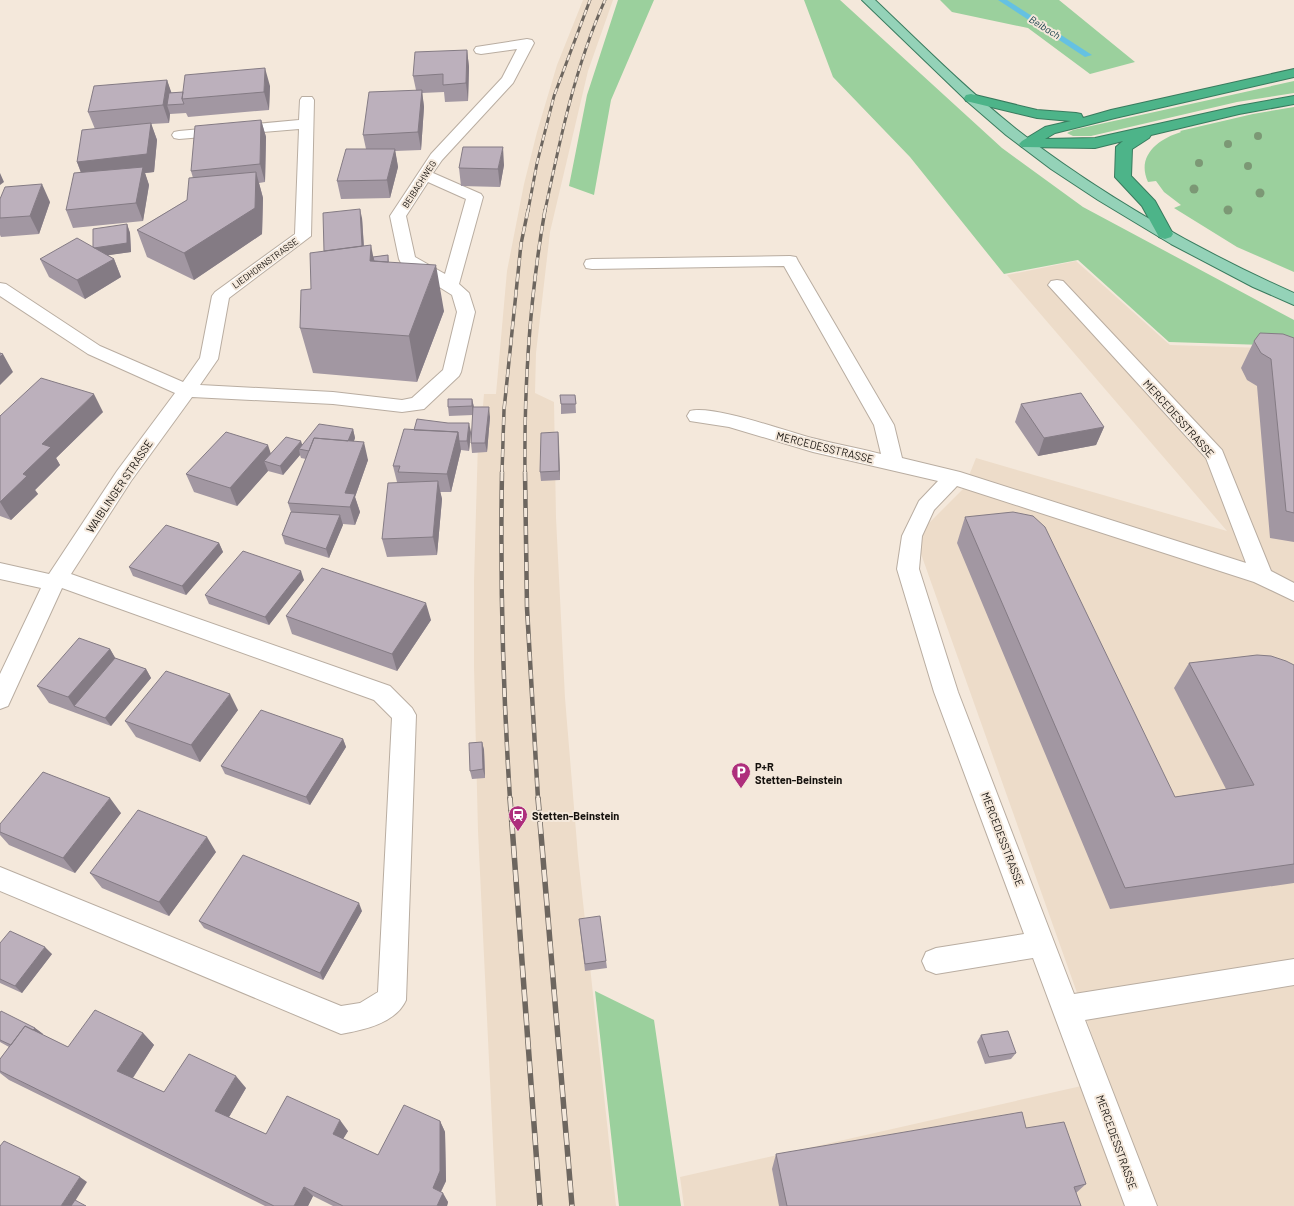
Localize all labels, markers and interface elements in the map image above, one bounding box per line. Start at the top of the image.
water label: Beibach [1027,13,1063,41]
street label: BEIBACHWEG [400,158,438,210]
street label: LIEDHORNSTRASSE [230,235,300,291]
street label: MERCEDESSTRASSE [1141,377,1217,460]
street label: MERCEDESSTRASSE [775,429,875,465]
street label: WAIBLINGER STRASSE [83,437,155,535]
place label: P+R Stetten-Beinstein [755,760,842,786]
parking icon: P+R Stetten-Beinstein [730,761,752,789]
street label: MERCEDESSTRASSE [979,790,1027,888]
station icon: Stetten-Beinstein [507,804,529,832]
place label: Stetten-Beinstein [532,809,619,822]
street label: MERCEDESSTRASSE [1094,1093,1140,1191]

